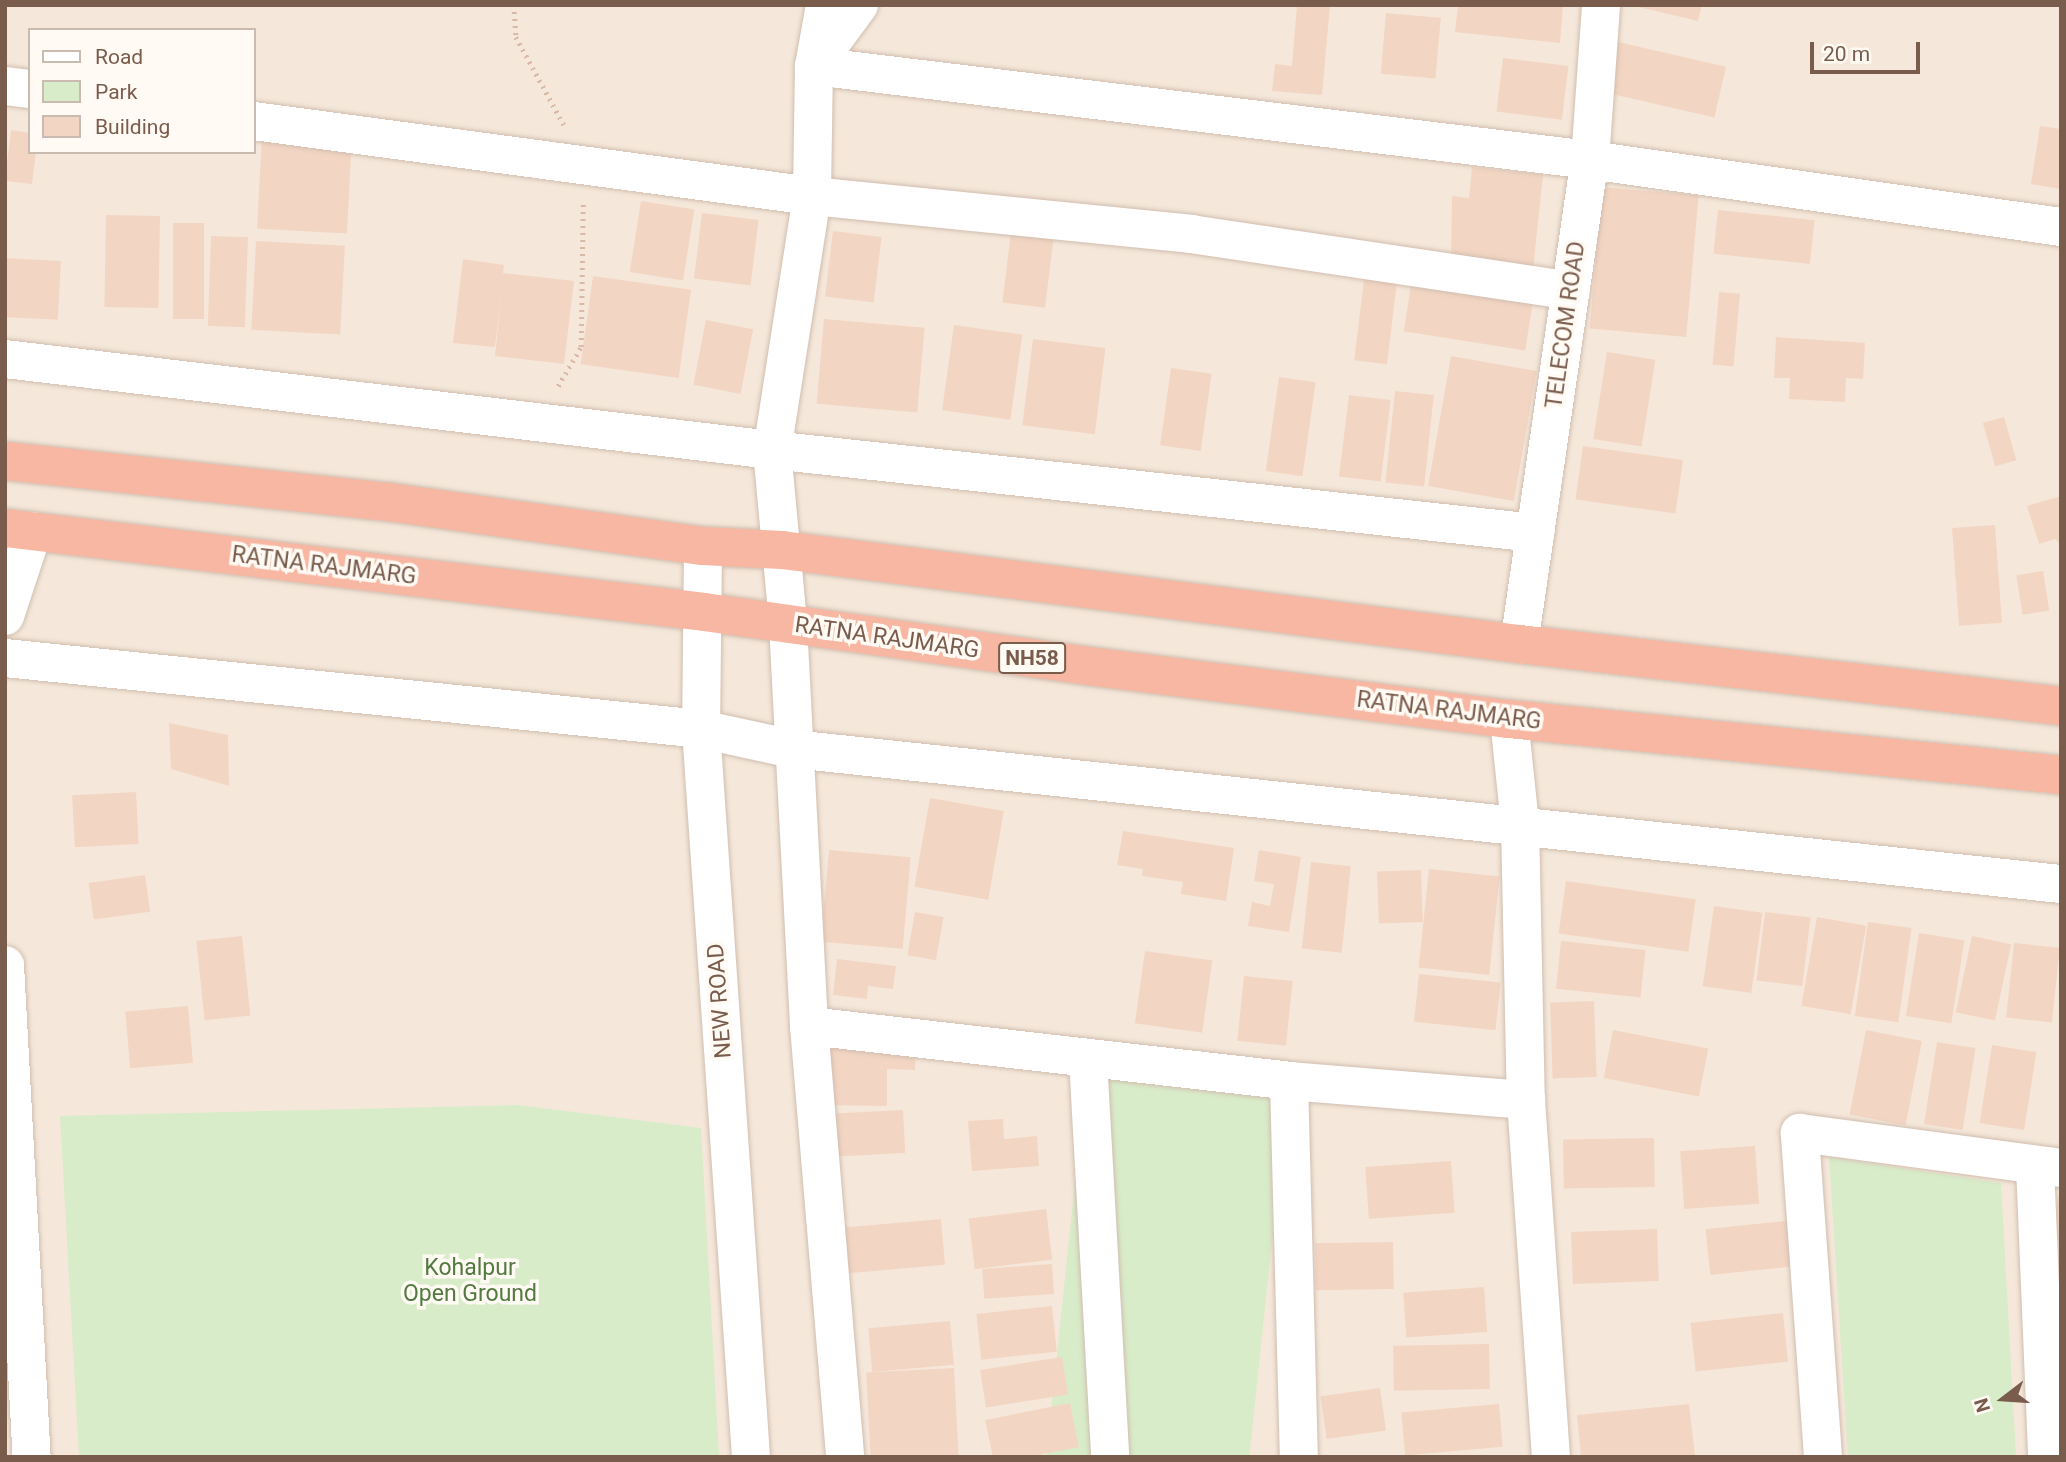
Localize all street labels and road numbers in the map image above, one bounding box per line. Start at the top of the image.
street label: TELECOM ROAD [1541,240,1591,410]
street label: RATNA RAJMARG [230,541,418,591]
street label: RATNA RAJMARG [793,611,981,665]
road number: NH58 [997,640,1067,676]
street label: RATNA RAJMARG [1355,686,1543,736]
street label: NEW ROAD [702,942,738,1060]

